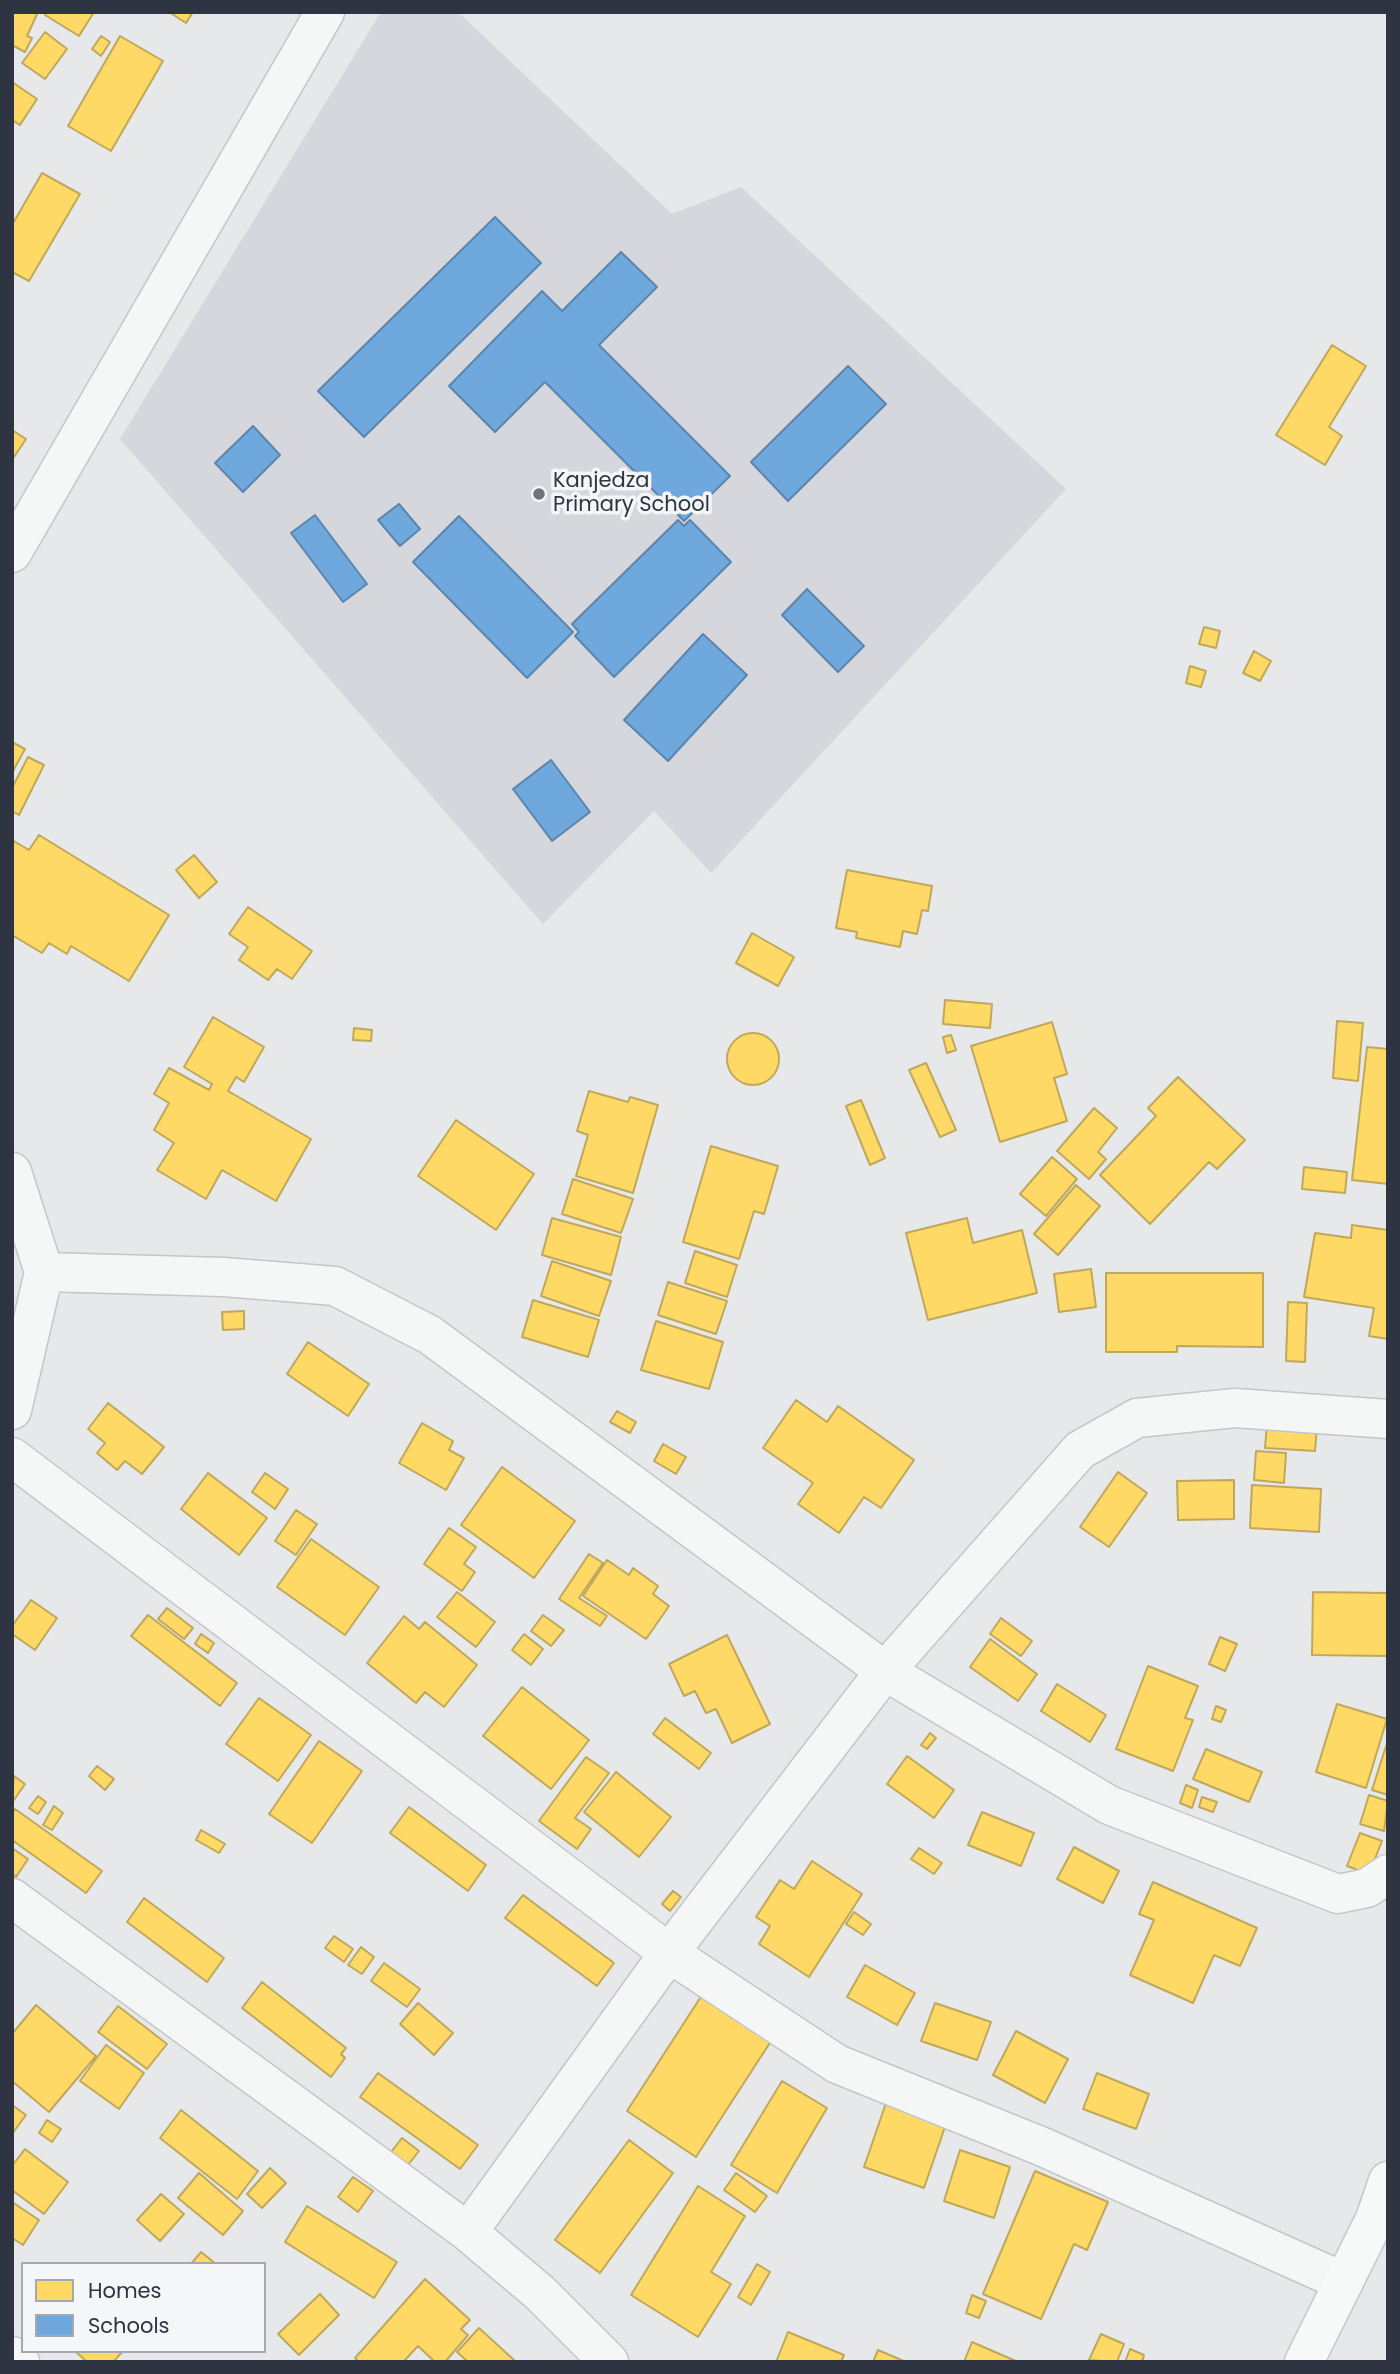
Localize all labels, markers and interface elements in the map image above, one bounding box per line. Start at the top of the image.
place label: Kanjedza Primary School [553,469,710,519]
marker: Kanjedza Primary School [531,486,547,502]
legend [21,2262,266,2353]
text: Homes [88,2276,162,2305]
text: Schools [88,2311,170,2340]

